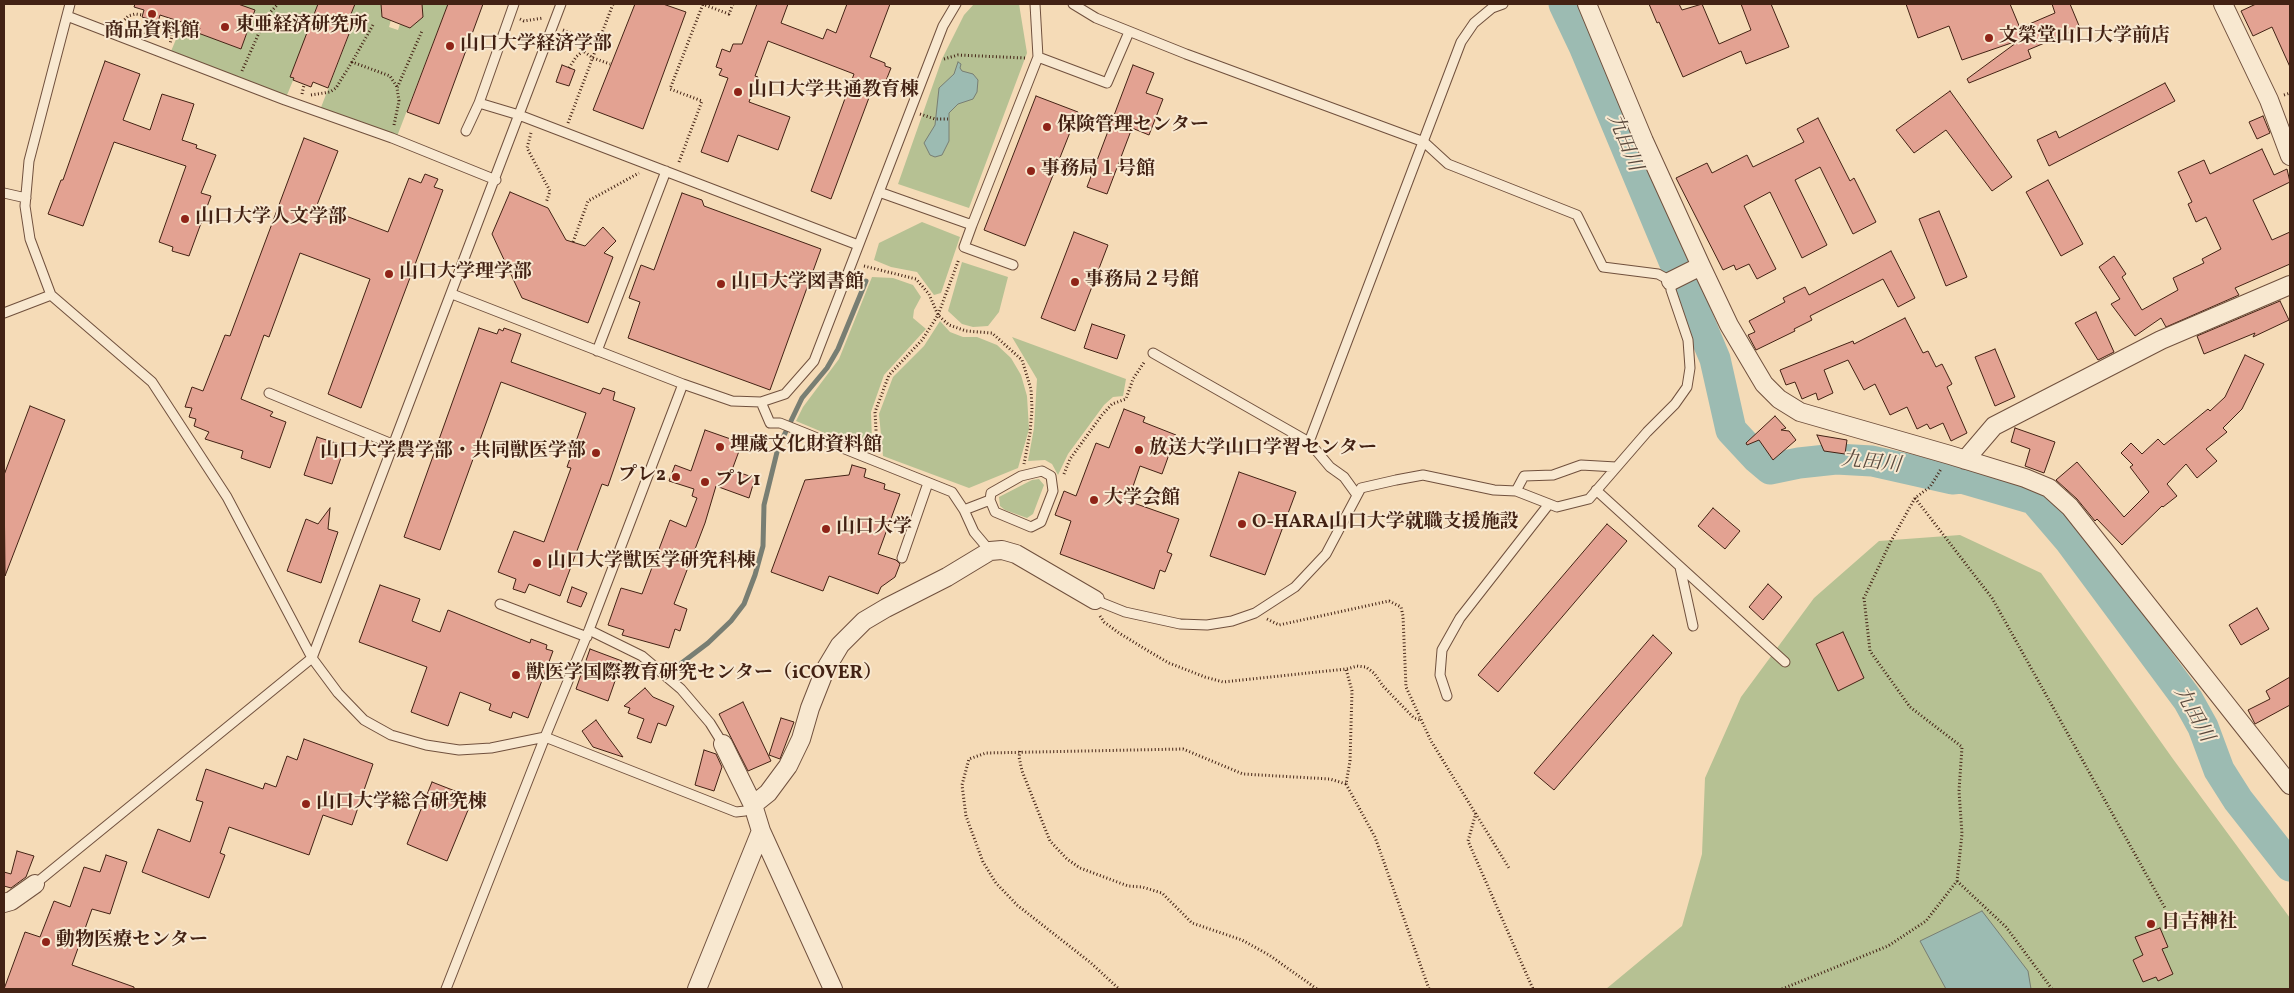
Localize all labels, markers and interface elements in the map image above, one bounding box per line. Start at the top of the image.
marker: 商品資料館 [146,8,158,20]
place label: 東亜経済研究所 [235,16,368,38]
marker: 東亜経済研究所 [219,21,231,33]
place label: 商品資料館 [105,22,199,44]
place label: 文榮堂山口大学前店 [1999,27,2170,49]
marker: 文榮堂山口大学前店 [1983,32,1995,44]
place label: 山口大学経済学部 [460,35,612,57]
marker: 山口大学経済学部 [444,40,456,52]
place label: 山口大学共通教育棟 [748,81,919,103]
marker: 山口大学共通教育棟 [732,86,744,98]
water label: 九田川 [1600,111,1646,175]
place label: 保険管理センター [1057,116,1209,138]
marker: 保険管理センター [1041,121,1053,133]
place label: 事務局１号館 [1041,160,1155,182]
marker: 事務局１号館 [1025,165,1037,177]
place label: 山口大学人文学部 [195,208,347,230]
marker: 山口大学人文学部 [179,213,191,225]
place label: 山口大学理学部 [399,263,532,285]
marker: 山口大学理学部 [383,268,395,280]
place label: 事務局２号館 [1085,271,1199,293]
place label: 山口大学図書館 [731,273,864,295]
marker: 事務局２号館 [1069,276,1081,288]
marker: 山口大学図書館 [715,278,727,290]
place label: 埋蔵文化財資料館 [730,436,882,458]
place label: 放送大学山口学習センター [1149,439,1377,461]
marker: 埋蔵文化財資料館 [714,441,726,453]
place label: 山口大学農学部・共同獣医学部 [320,442,586,464]
marker: 放送大学山口学習センター [1133,444,1145,456]
marker: 山口大学農学部・共同獣医学部 [590,447,602,459]
water label: 九田川 [1840,449,1902,479]
place label: プレ2 [618,466,666,488]
marker: プレ2 [670,471,682,483]
place label: プレ1 [715,471,761,493]
marker: プレ1 [699,476,711,488]
place label: 大学会館 [1104,489,1180,511]
marker: 大学会館 [1088,494,1100,506]
place label: O-HARA山口大学就職支援施設 [1252,513,1519,535]
place label: 山口大学 [836,518,912,540]
marker: O-HARA山口大学就職支援施設 [1236,518,1248,530]
marker: 山口大学 [820,523,832,535]
place label: 山口大学獣医学研究科棟 [547,552,756,574]
marker: 山口大学獣医学研究科棟 [531,557,543,569]
place label: 獣医学国際教育研究センター（iCOVER） [526,664,882,686]
marker: 獣医学国際教育研究センター（iCOVER） [510,669,522,681]
water label: 九田川 [2167,683,2217,747]
place label: 山口大学総合研究棟 [316,793,487,815]
marker: 山口大学総合研究棟 [300,798,312,810]
place label: 日吉神社 [2161,913,2237,935]
marker: 日吉神社 [2145,918,2157,930]
place label: 動物医療センター [56,931,208,953]
marker: 動物医療センター [40,936,52,948]

